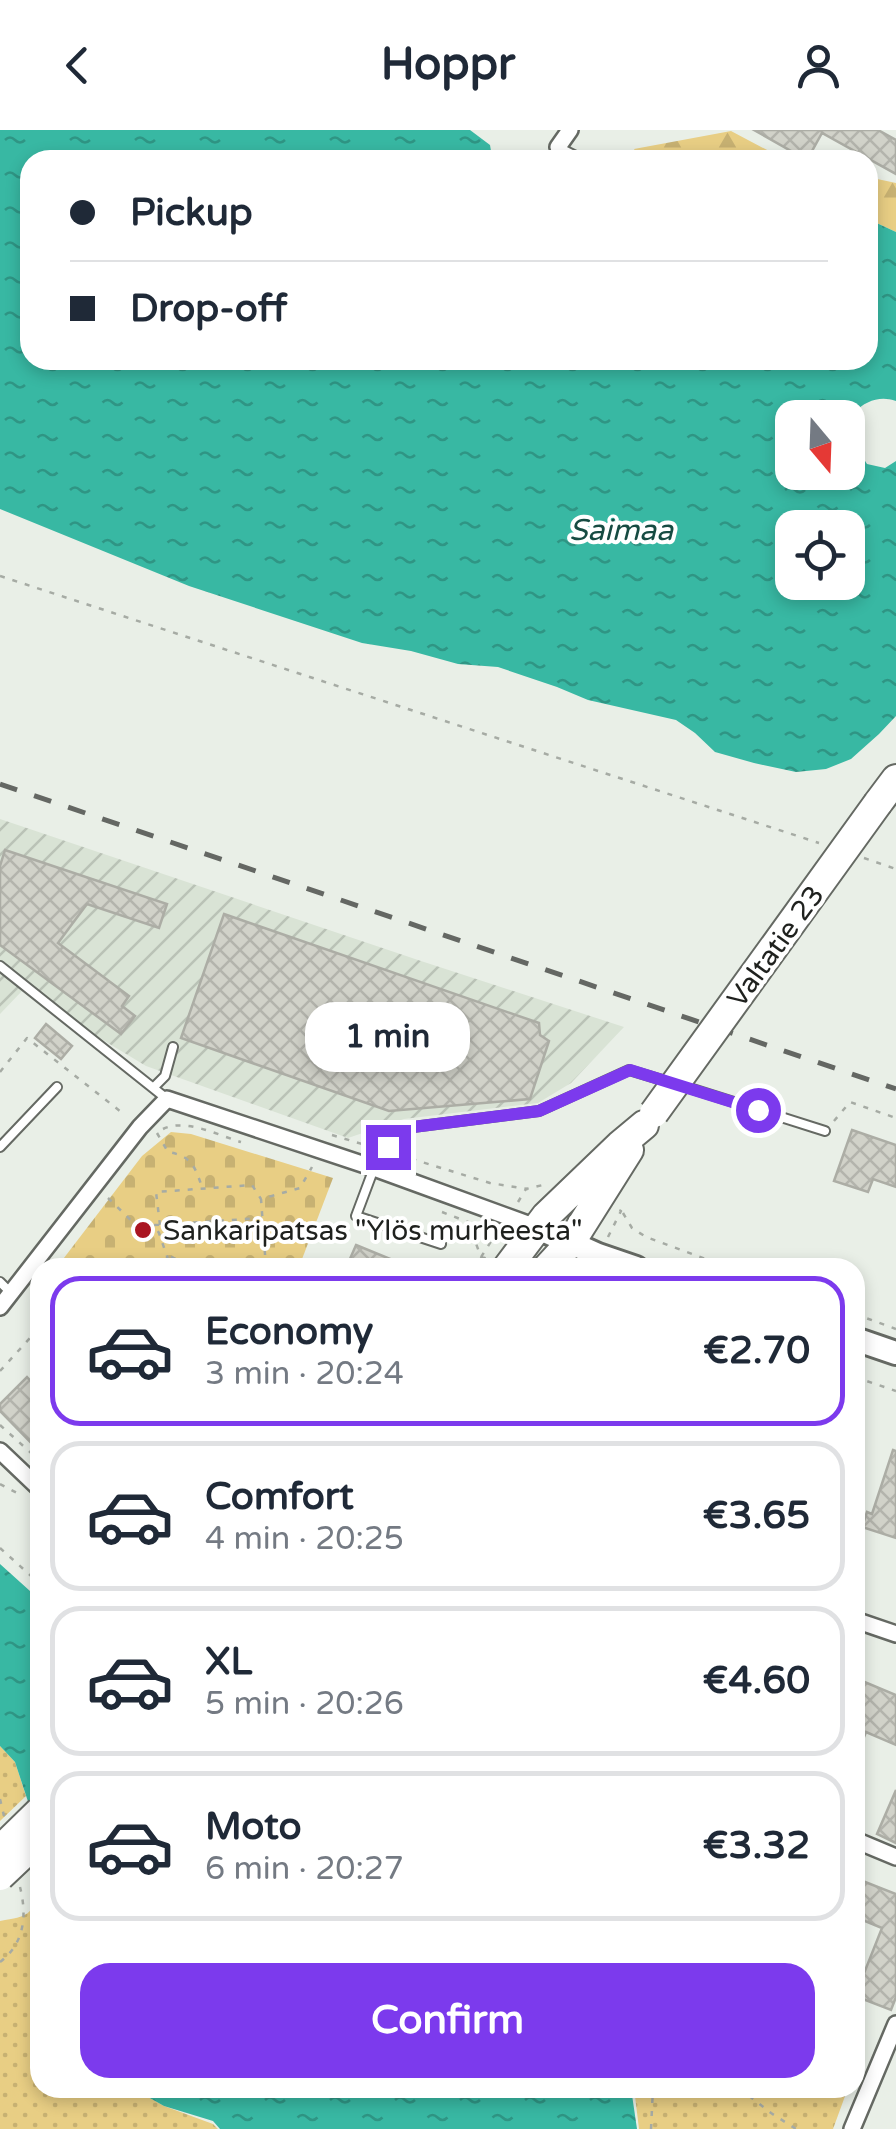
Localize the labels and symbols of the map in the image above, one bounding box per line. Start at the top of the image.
north arrow [775,400,865,490]
water label: Saimaa [569,512,674,549]
street label: Valtatie 23 [720,879,831,1014]
callout: 1 min [306,1002,470,1072]
route start [736,1088,781,1133]
route end [366,1125,411,1170]
place label: Sankaripatsas "Ylös murheesta" [163,1214,582,1248]
marker: Sankaripatsas "Ylös murheesta" [132,1219,154,1241]

